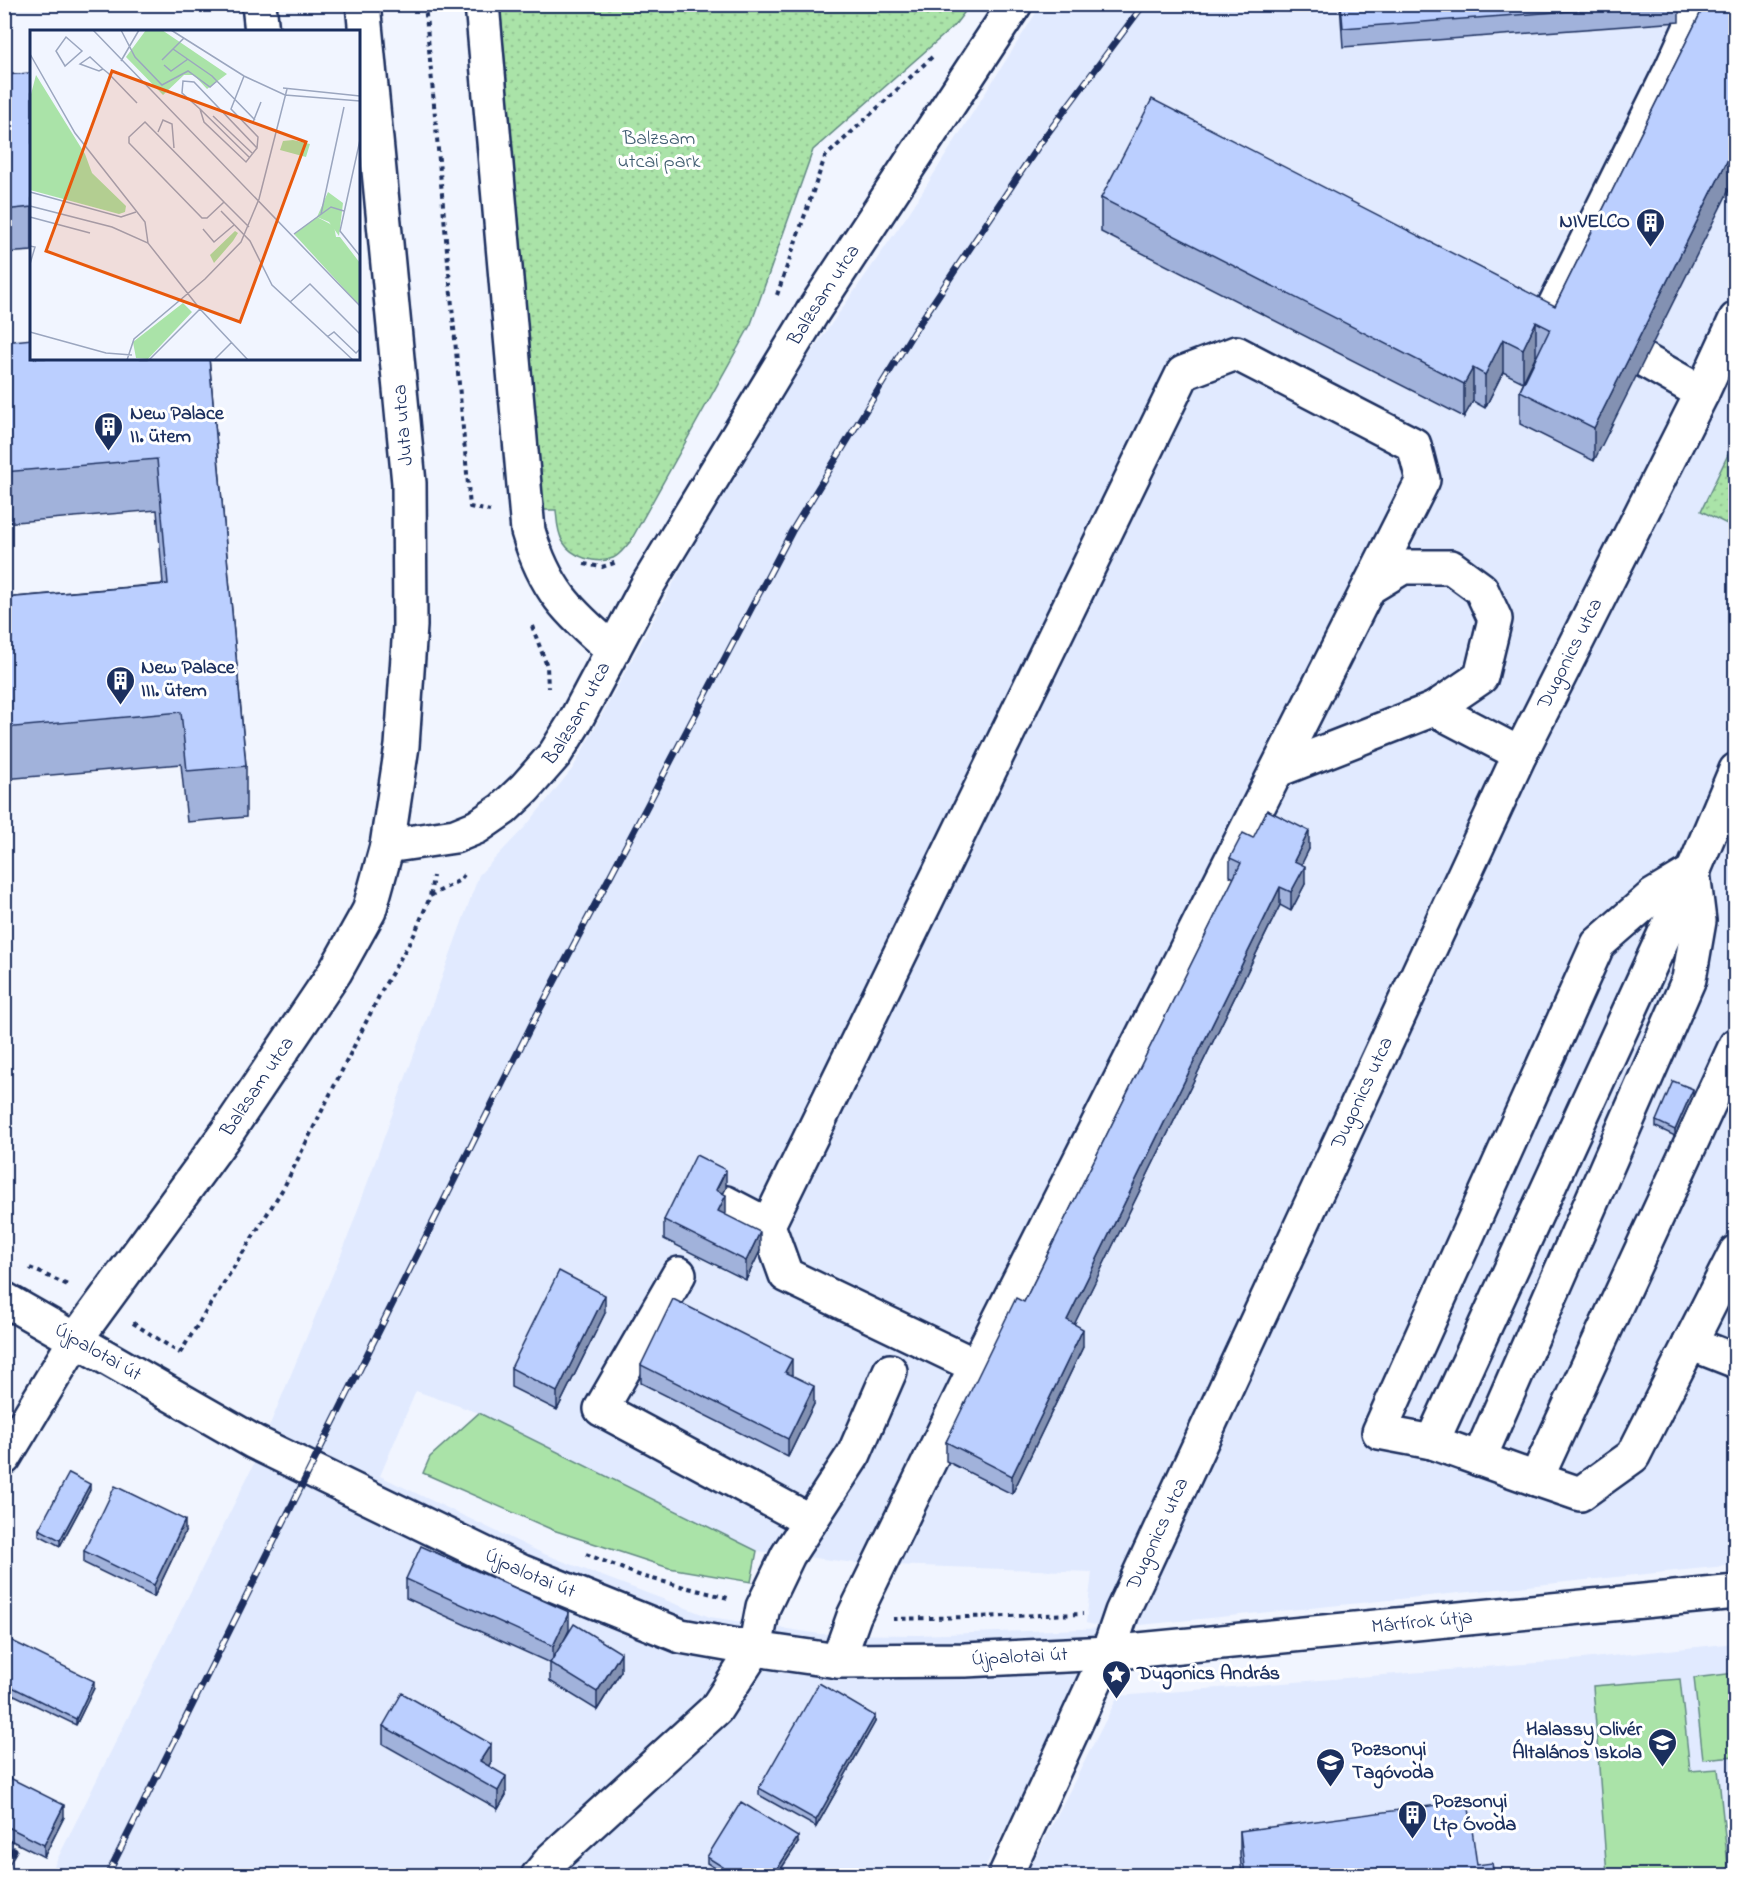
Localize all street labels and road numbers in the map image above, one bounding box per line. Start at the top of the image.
street label: Balzsam utca [780,239,868,352]
street label: Juta utca [386,383,422,467]
street label: Dugonics utca [1530,593,1611,715]
street label: Balzsam utca [536,657,619,773]
street label: Balzsam utca [213,1031,302,1144]
street label: Dugonics utca [1324,1032,1401,1155]
street label: Újpalotai út [49,1316,147,1389]
street label: Dugonics utca [1119,1473,1197,1596]
street label: Újpalotai út [480,1541,580,1607]
street label: Mártírok útja [1370,1603,1474,1642]
street label: Újpalotai út [971,1640,1069,1674]

